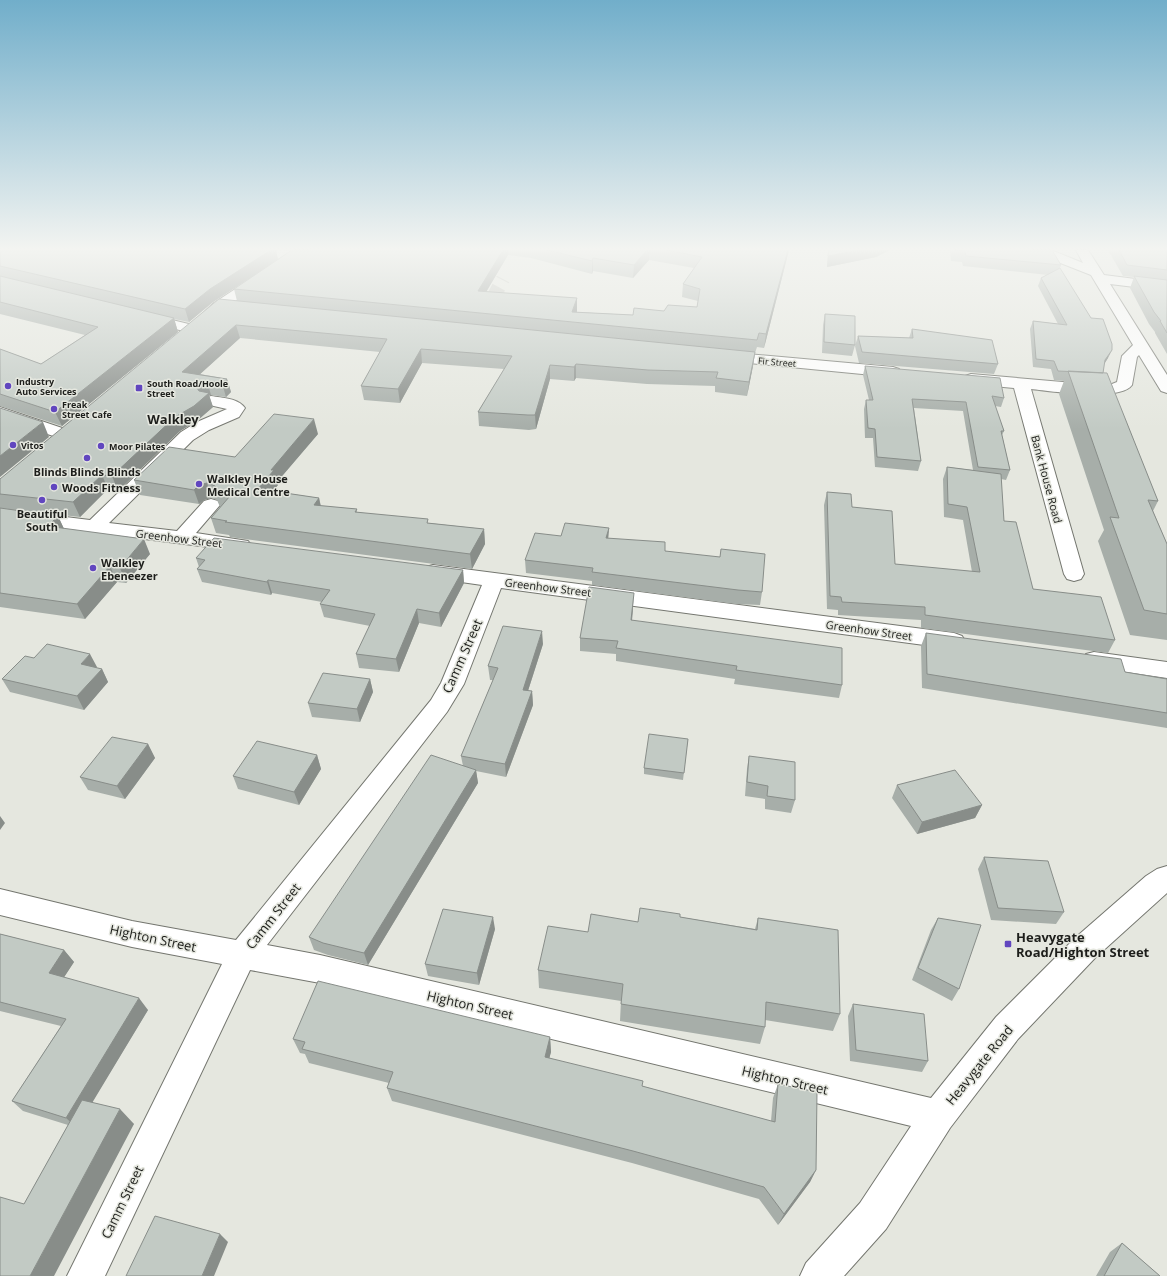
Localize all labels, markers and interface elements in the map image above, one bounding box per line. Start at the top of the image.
street label: Fir Street [757,354,797,370]
place label: Industry Auto Services [16,375,77,398]
place label: South Road/Hoole Street [147,377,228,400]
marker: Industry Auto Services [3,381,13,391]
marker: South Road/Hoole Street [134,383,144,393]
place label: Freak Street Cafe [62,398,112,421]
marker: Freak Street Cafe [49,404,59,414]
district label: Walkley [147,410,199,428]
street label: Bank House Road [1028,433,1066,525]
place label: Vitos [21,439,44,452]
marker: Vitos [8,440,18,450]
place label: Moor Pilates [109,440,166,453]
marker: Moor Pilates [96,441,106,451]
marker: Blinds Blinds Blinds [82,453,92,463]
place label: Blinds Blinds Blinds [33,464,141,479]
place label: Walkley House Medical Centre [207,471,290,499]
marker: Walkley House Medical Centre [194,479,204,489]
place label: Woods Fitness [62,480,141,495]
marker: Woods Fitness [49,482,59,492]
marker: Beautiful South [37,495,47,505]
place label: Beautiful South [17,506,67,534]
street label: Greenhow Street [135,525,223,551]
place label: Walkley Ebeneezer [101,555,158,583]
marker: Walkley Ebeneezer [88,563,98,573]
street label: Greenhow Street [504,574,592,600]
street label: Camm Street [438,616,486,696]
street label: Greenhow Street [825,617,913,643]
street label: Camm Street [242,879,305,953]
street label: Highton Street [108,920,198,956]
place label: Heavygate Road/Highton Street [1016,928,1150,961]
marker: Heavygate Road/Highton Street [1003,939,1013,949]
street label: Highton Street [425,986,515,1024]
street label: Heavygate Road [941,1021,1017,1109]
street label: Highton Street [740,1061,830,1099]
street label: Camm Street [97,1162,148,1242]

